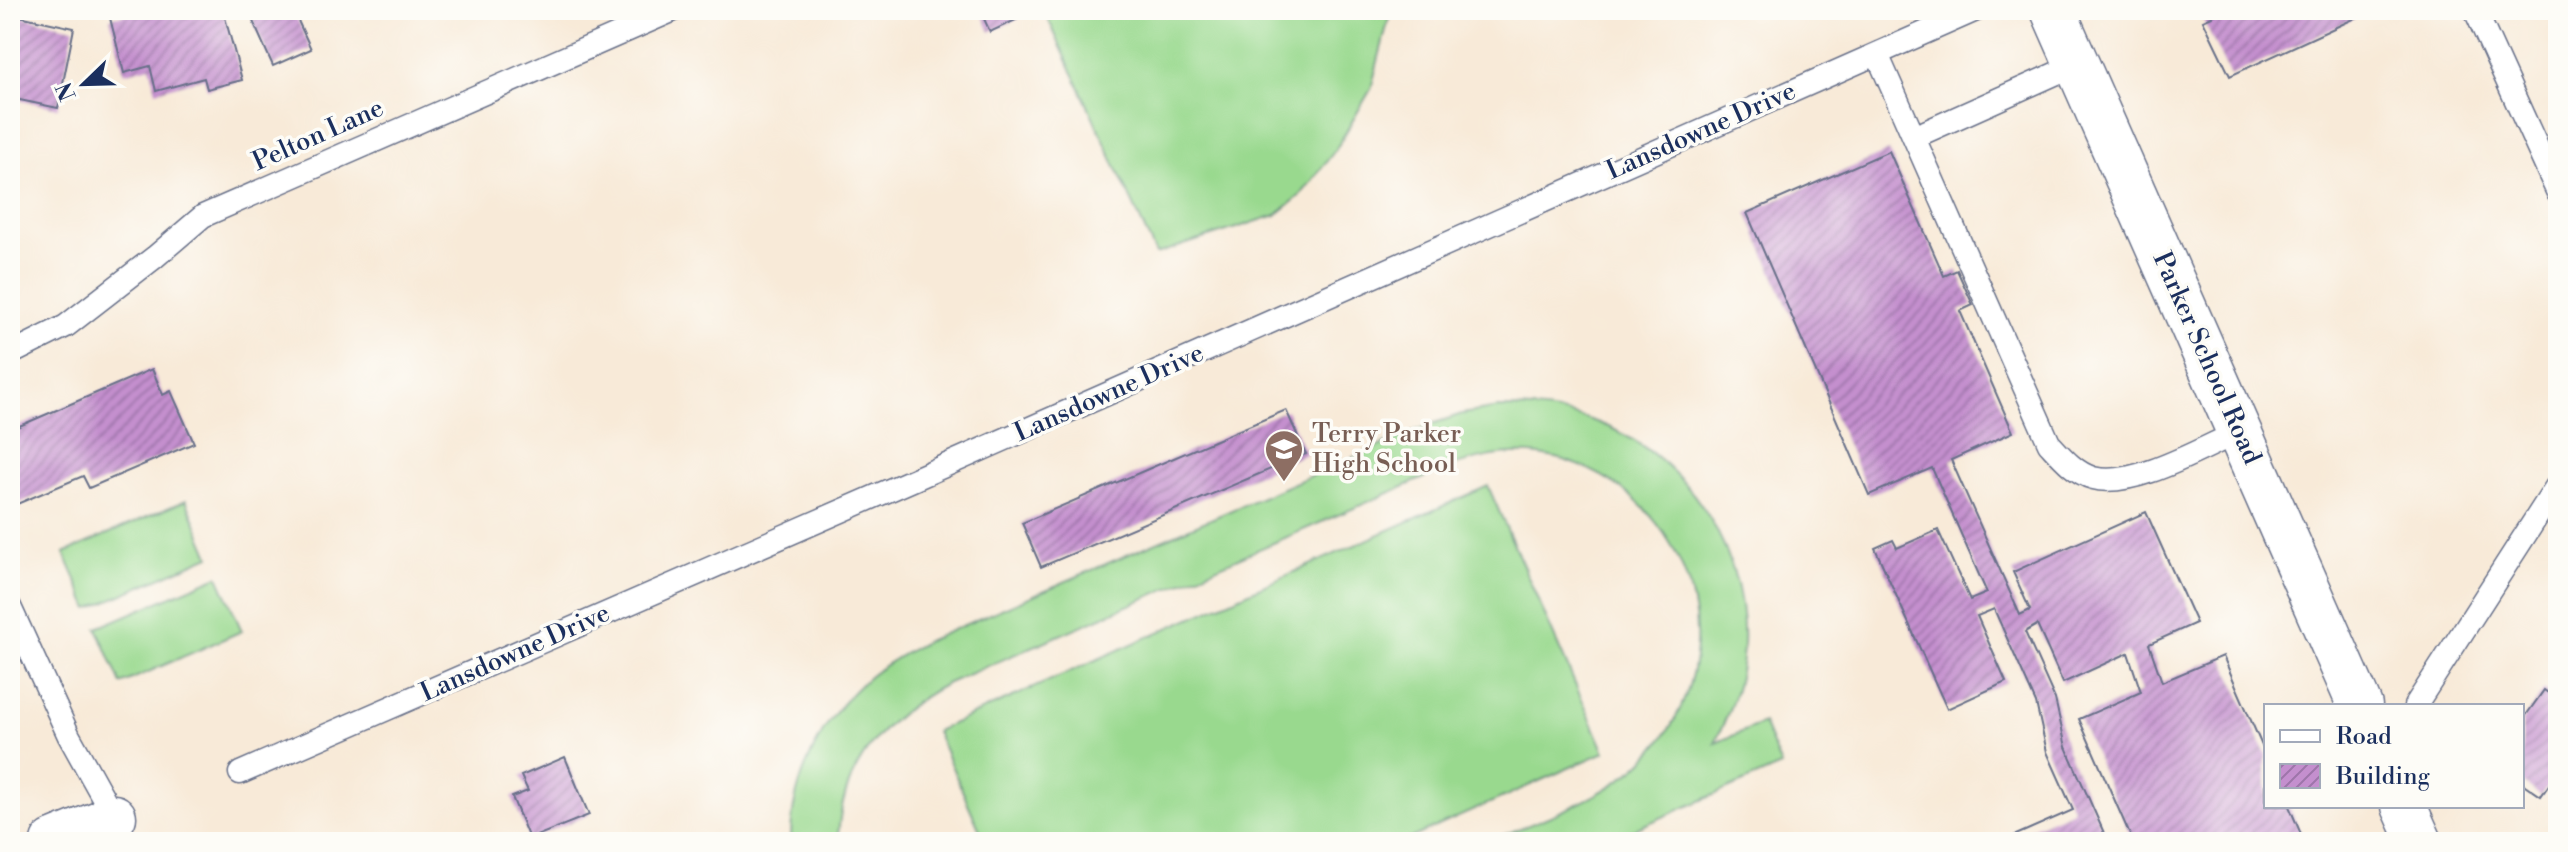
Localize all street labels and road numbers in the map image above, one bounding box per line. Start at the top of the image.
street label: Lansdowne Drive [1601,75,1801,187]
street label: Pelton Lane [247,92,389,178]
street label: Parker School Road [2146,247,2268,470]
street label: Lansdowne Drive [1009,337,1209,449]
street label: Lansdowne Drive [415,597,615,709]

